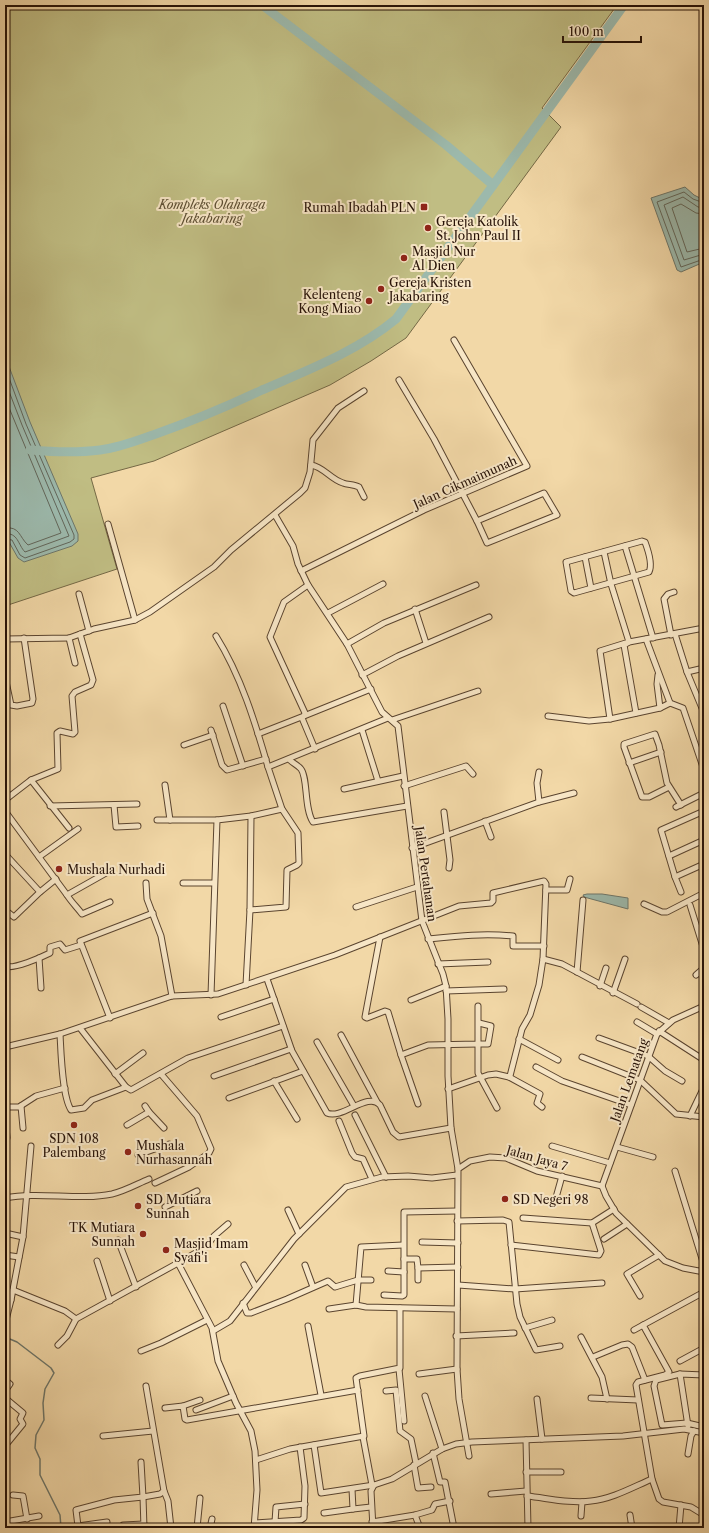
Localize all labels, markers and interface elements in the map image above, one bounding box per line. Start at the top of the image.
scale bar [563,18,641,44]
text: 100 m [569,24,604,39]
park label: Kompleks Olahraga Jakabaring [158,197,265,226]
place label: Rumah Ibadah PLN [304,200,416,215]
marker: Rumah Ibadah PLN [419,202,429,212]
place label: Gereja Katolik St. John Paul II [436,214,521,243]
marker: Gereja Katolik St. John Paul II [423,223,433,233]
place label: Masjid Nur Al Dien [411,244,475,273]
marker: Masjid Nur Al Dien [399,253,409,263]
place label: Gereja Kristen Jakabaring [387,275,472,304]
marker: Gereja Kristen Jakabaring [376,284,386,294]
place label: Kelenteng Kong Miao [298,287,362,316]
marker: Kelenteng Kong Miao [364,296,374,306]
street label: Jalan Cikmaimunah [409,452,520,512]
street label: Jalan Pertahanan [412,823,440,923]
place label: Mushala Nurhadi [67,862,166,877]
marker: Mushala Nurhadi [54,864,64,874]
street label: Jalan Lematang [606,1036,651,1126]
marker: SDN 108 Palembang [69,1120,79,1130]
place label: SDN 108 Palembang [43,1131,106,1160]
place label: Mushala Nurhasannah [136,1138,213,1167]
street label: Jalan Jaya 7 [503,1142,569,1174]
marker: Mushala Nurhasannah [123,1147,133,1157]
place label: SD Mutiara Sunnah [146,1192,212,1221]
place label: SD Negeri 98 [513,1192,589,1207]
marker: SD Negeri 98 [500,1194,510,1204]
marker: SD Mutiara Sunnah [133,1201,143,1211]
place label: TK Mutiara Sunnah [69,1220,136,1249]
marker: TK Mutiara Sunnah [138,1229,148,1239]
place label: Masjid Imam Syafi'i [174,1236,248,1265]
marker: Masjid Imam Syafi'i [161,1245,171,1255]

